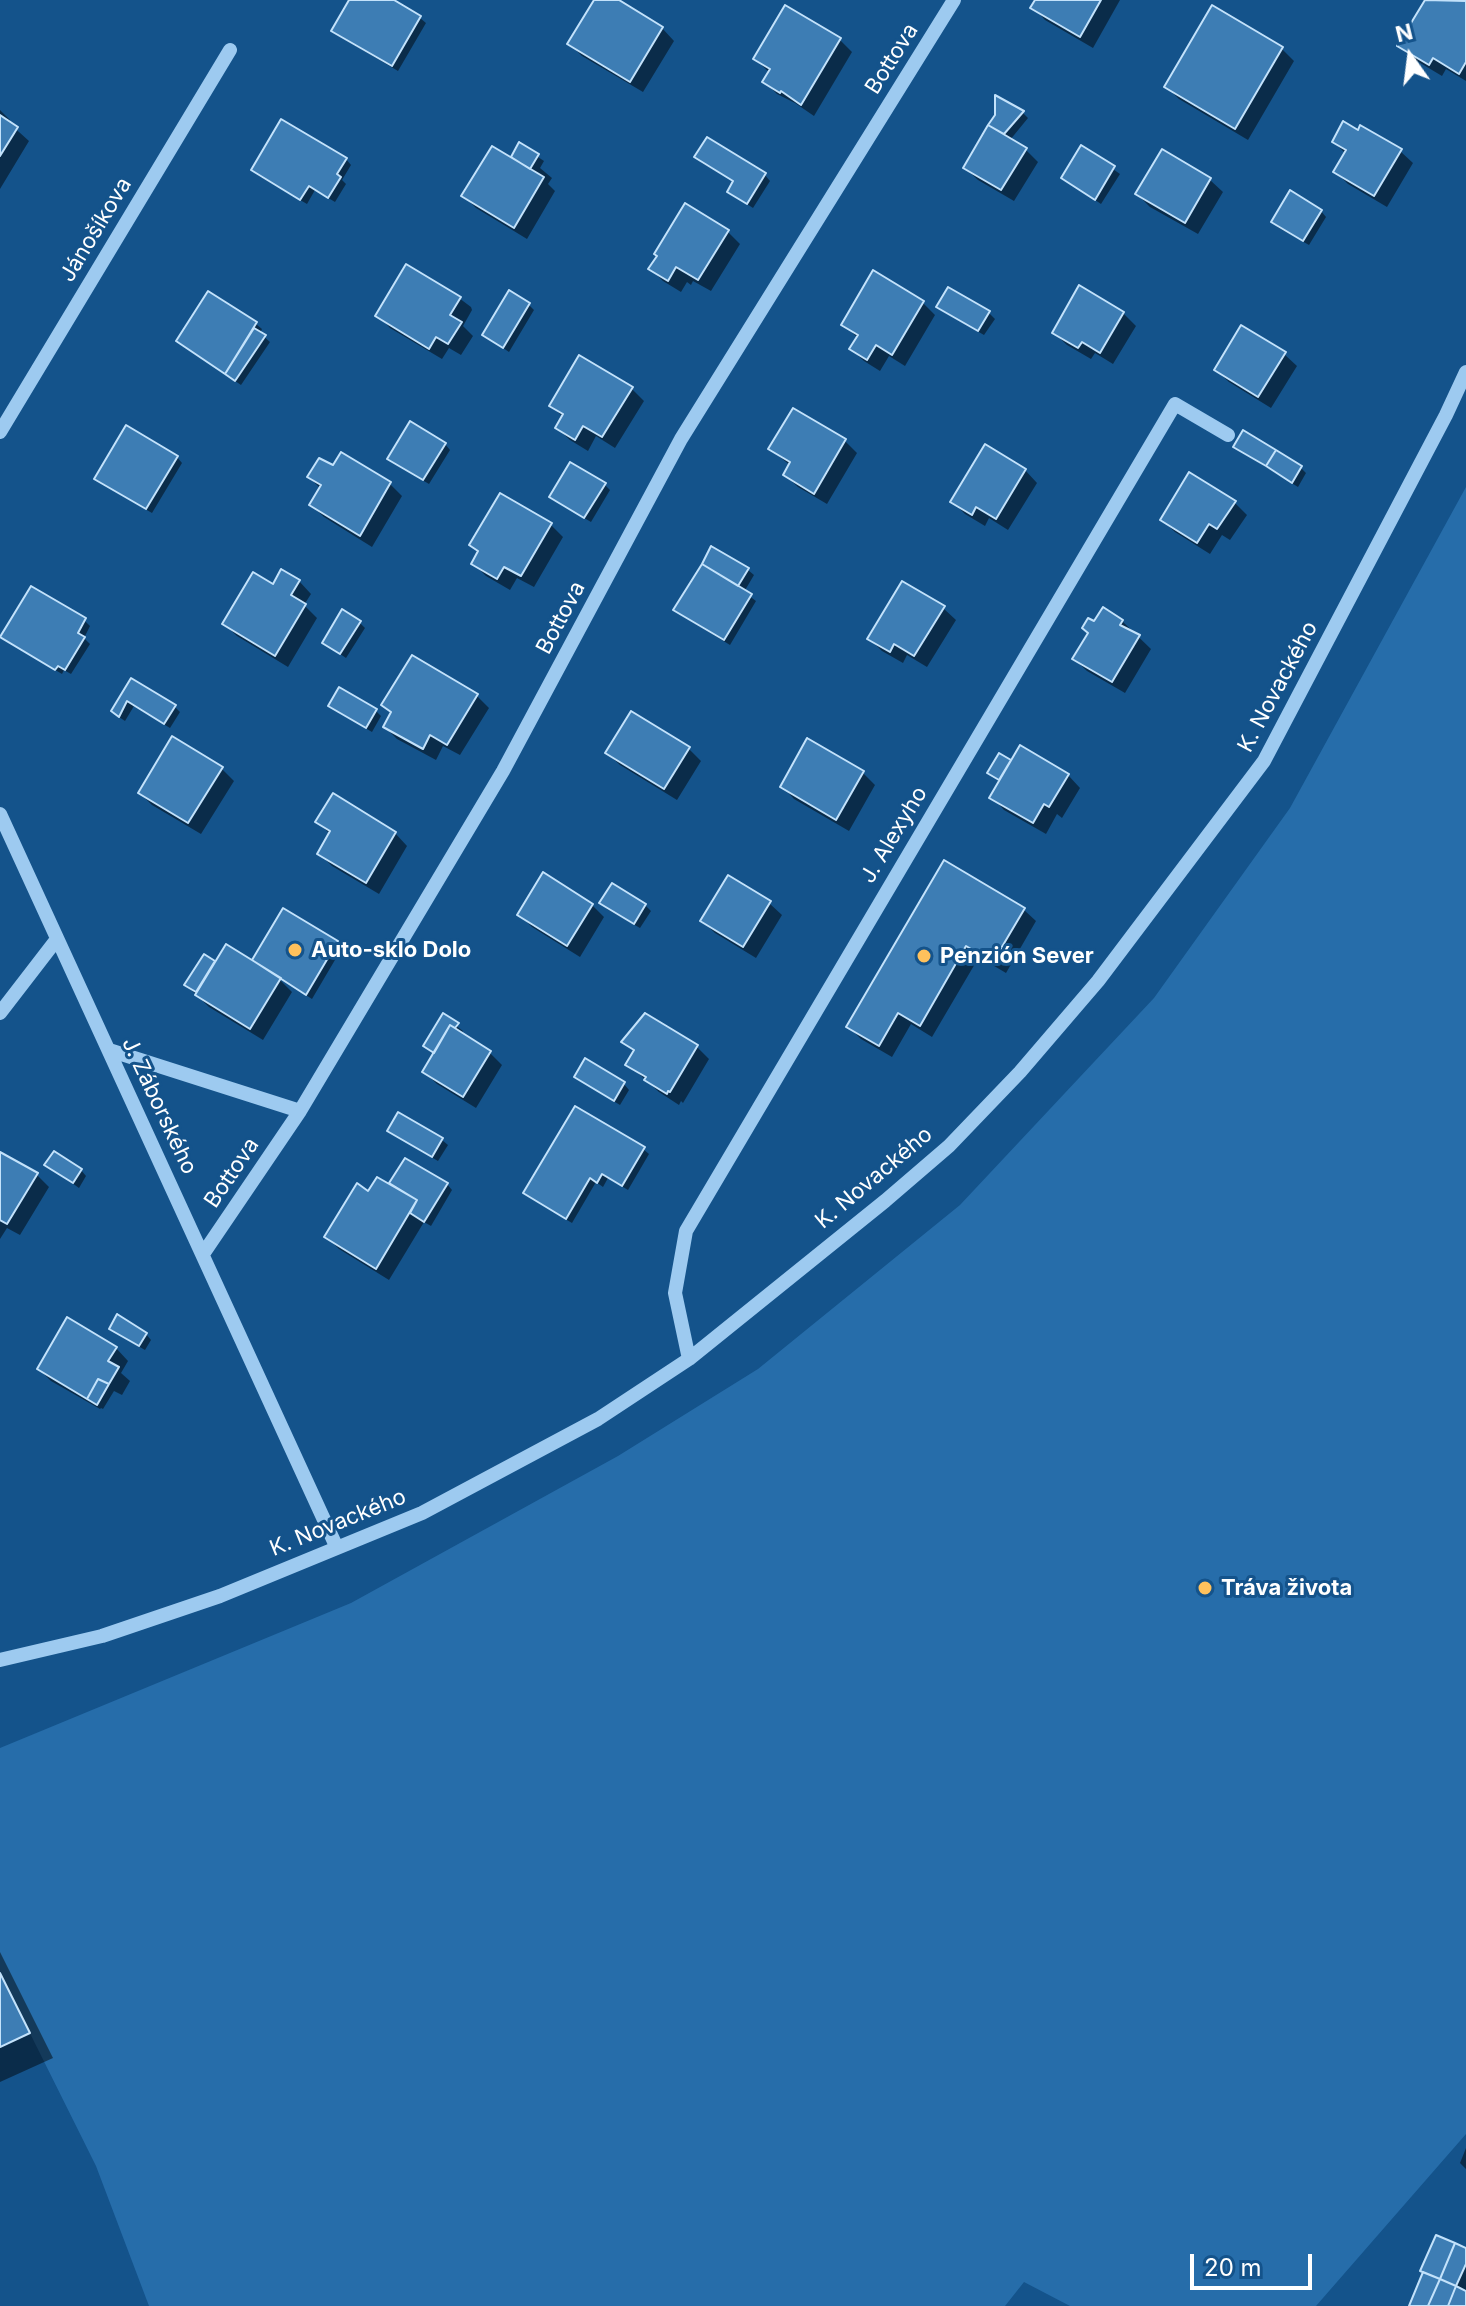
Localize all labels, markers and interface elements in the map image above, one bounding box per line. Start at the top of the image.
north arrow [1370,16,1450,96]
text: N [1393,18,1415,47]
street label: Bottova [860,19,924,99]
street label: Jánošíkova [55,173,137,287]
street label: Bottova [531,577,591,659]
street label: K. Novackého [1232,617,1324,757]
street label: J. Alexyho [855,782,933,888]
place label: Auto-sklo Dolo [311,937,471,963]
marker: Auto-sklo Dolo [286,941,304,959]
place label: Penzión Sever [940,943,1094,969]
marker: Penzión Sever [915,947,933,965]
street label: J. Záborského [116,1033,202,1179]
street label: K. Novackého [810,1121,938,1235]
street label: Bottova [199,1133,265,1213]
street label: K. Novackého [266,1484,410,1562]
place label: Tráva života [1221,1575,1352,1601]
marker: Tráva života [1196,1579,1214,1597]
scale bar [1194,2238,1316,2288]
text: 20 m [1204,2253,1262,2282]

